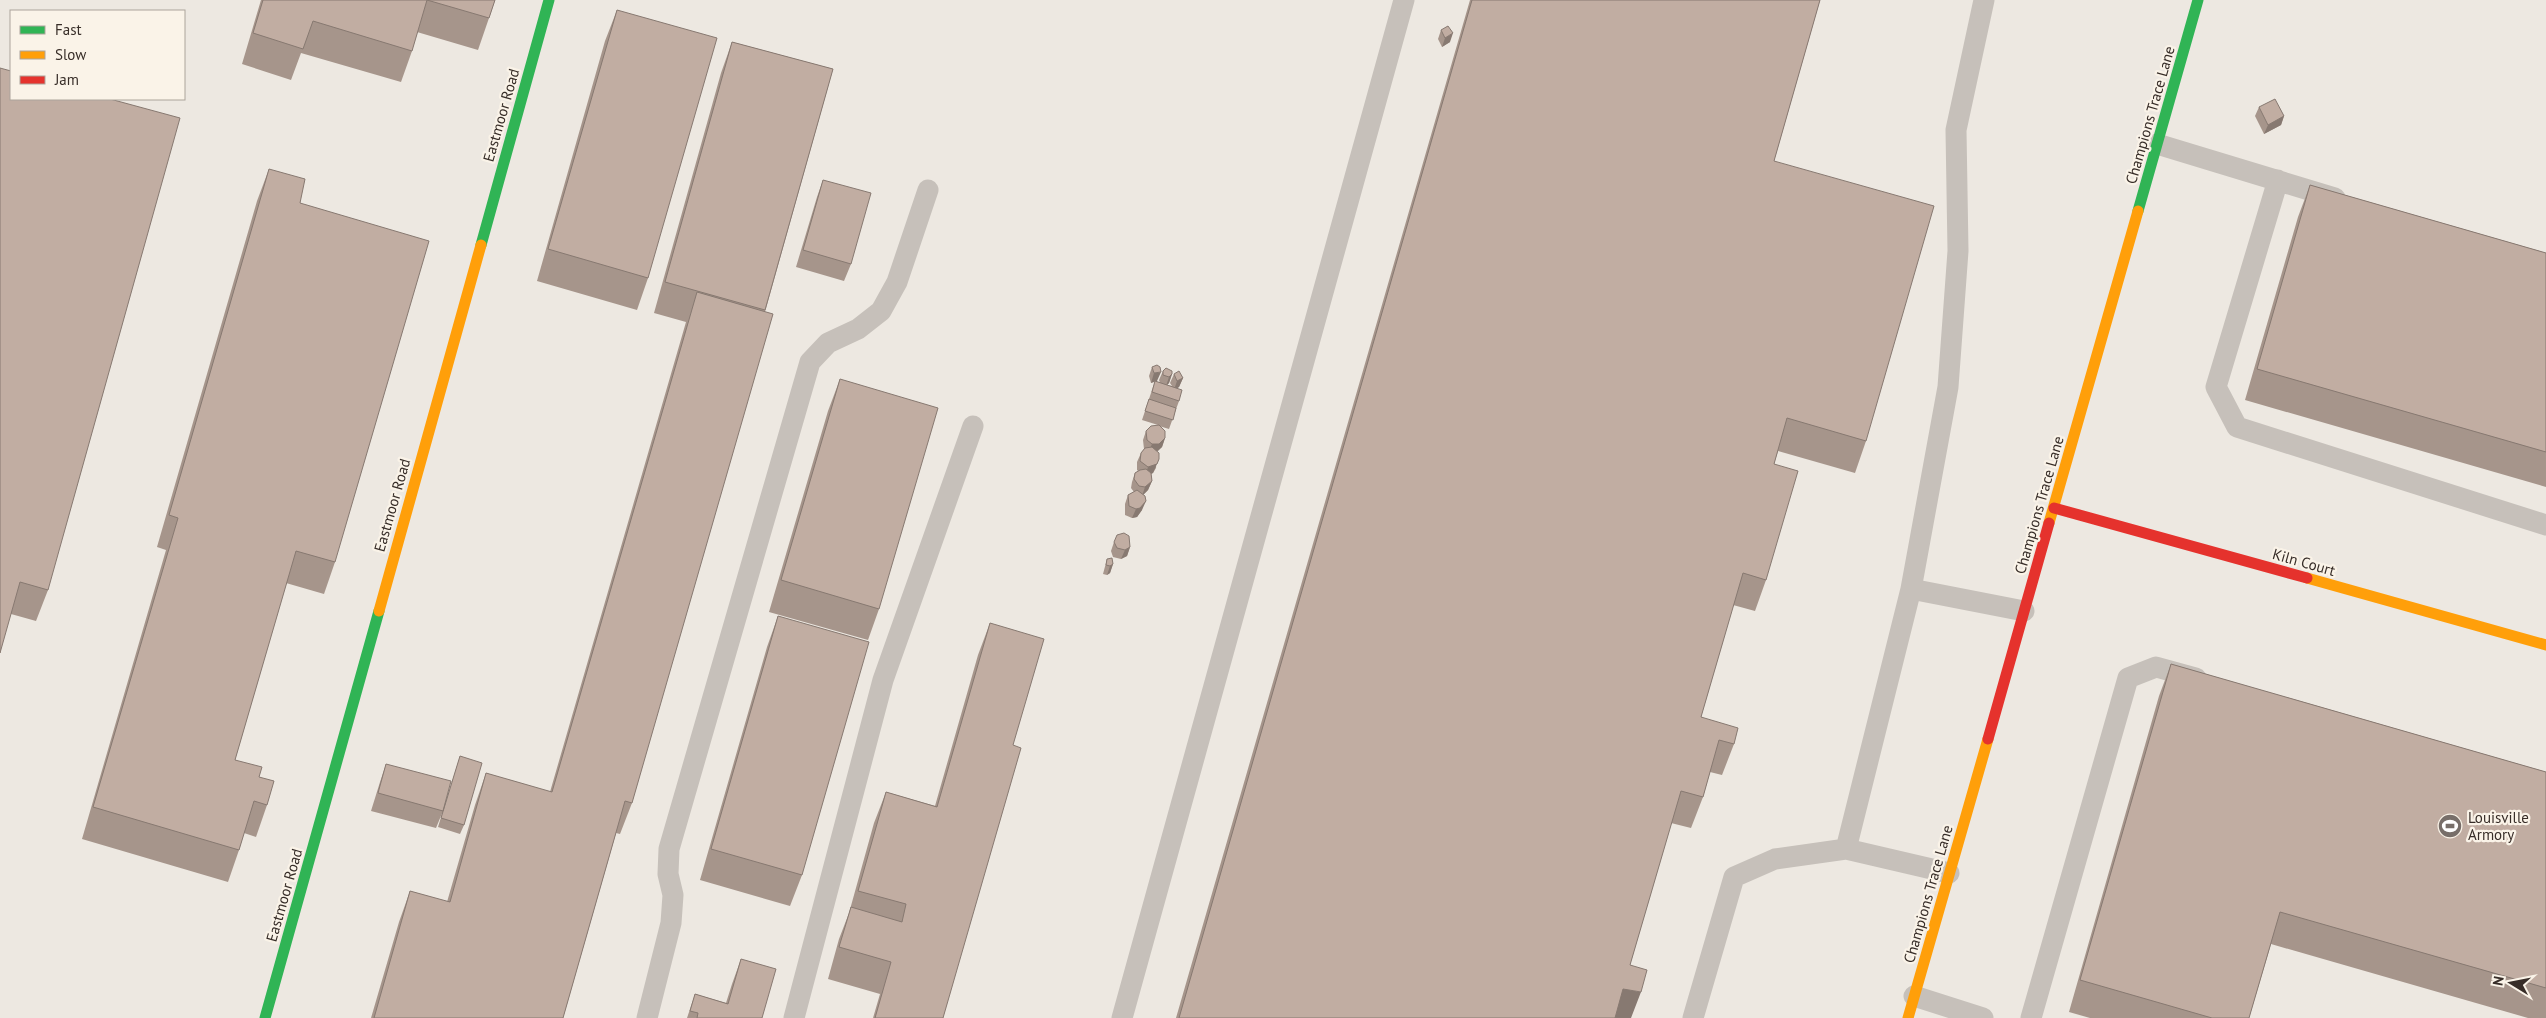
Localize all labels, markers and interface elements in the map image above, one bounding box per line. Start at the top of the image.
legend [10,10,185,100]
text: Fast [55,20,82,39]
street label: Champions Trace Lane [2121,44,2179,186]
text: Slow [55,45,86,64]
street label: Eastmoor Road [479,66,523,164]
text: Jam [54,70,79,89]
street label: Champions Trace Lane [2010,434,2068,576]
street label: Eastmoor Road [370,456,414,554]
street label: Kiln Court [2270,544,2338,580]
place label: Louisville Armory [2468,808,2529,844]
sports icon: Louisville Armory [2437,813,2463,839]
street label: Champions Trace Lane [1899,823,1957,965]
street label: Eastmoor Road [262,846,306,944]
north arrow [2486,958,2536,1008]
text: N [2489,975,2508,987]

